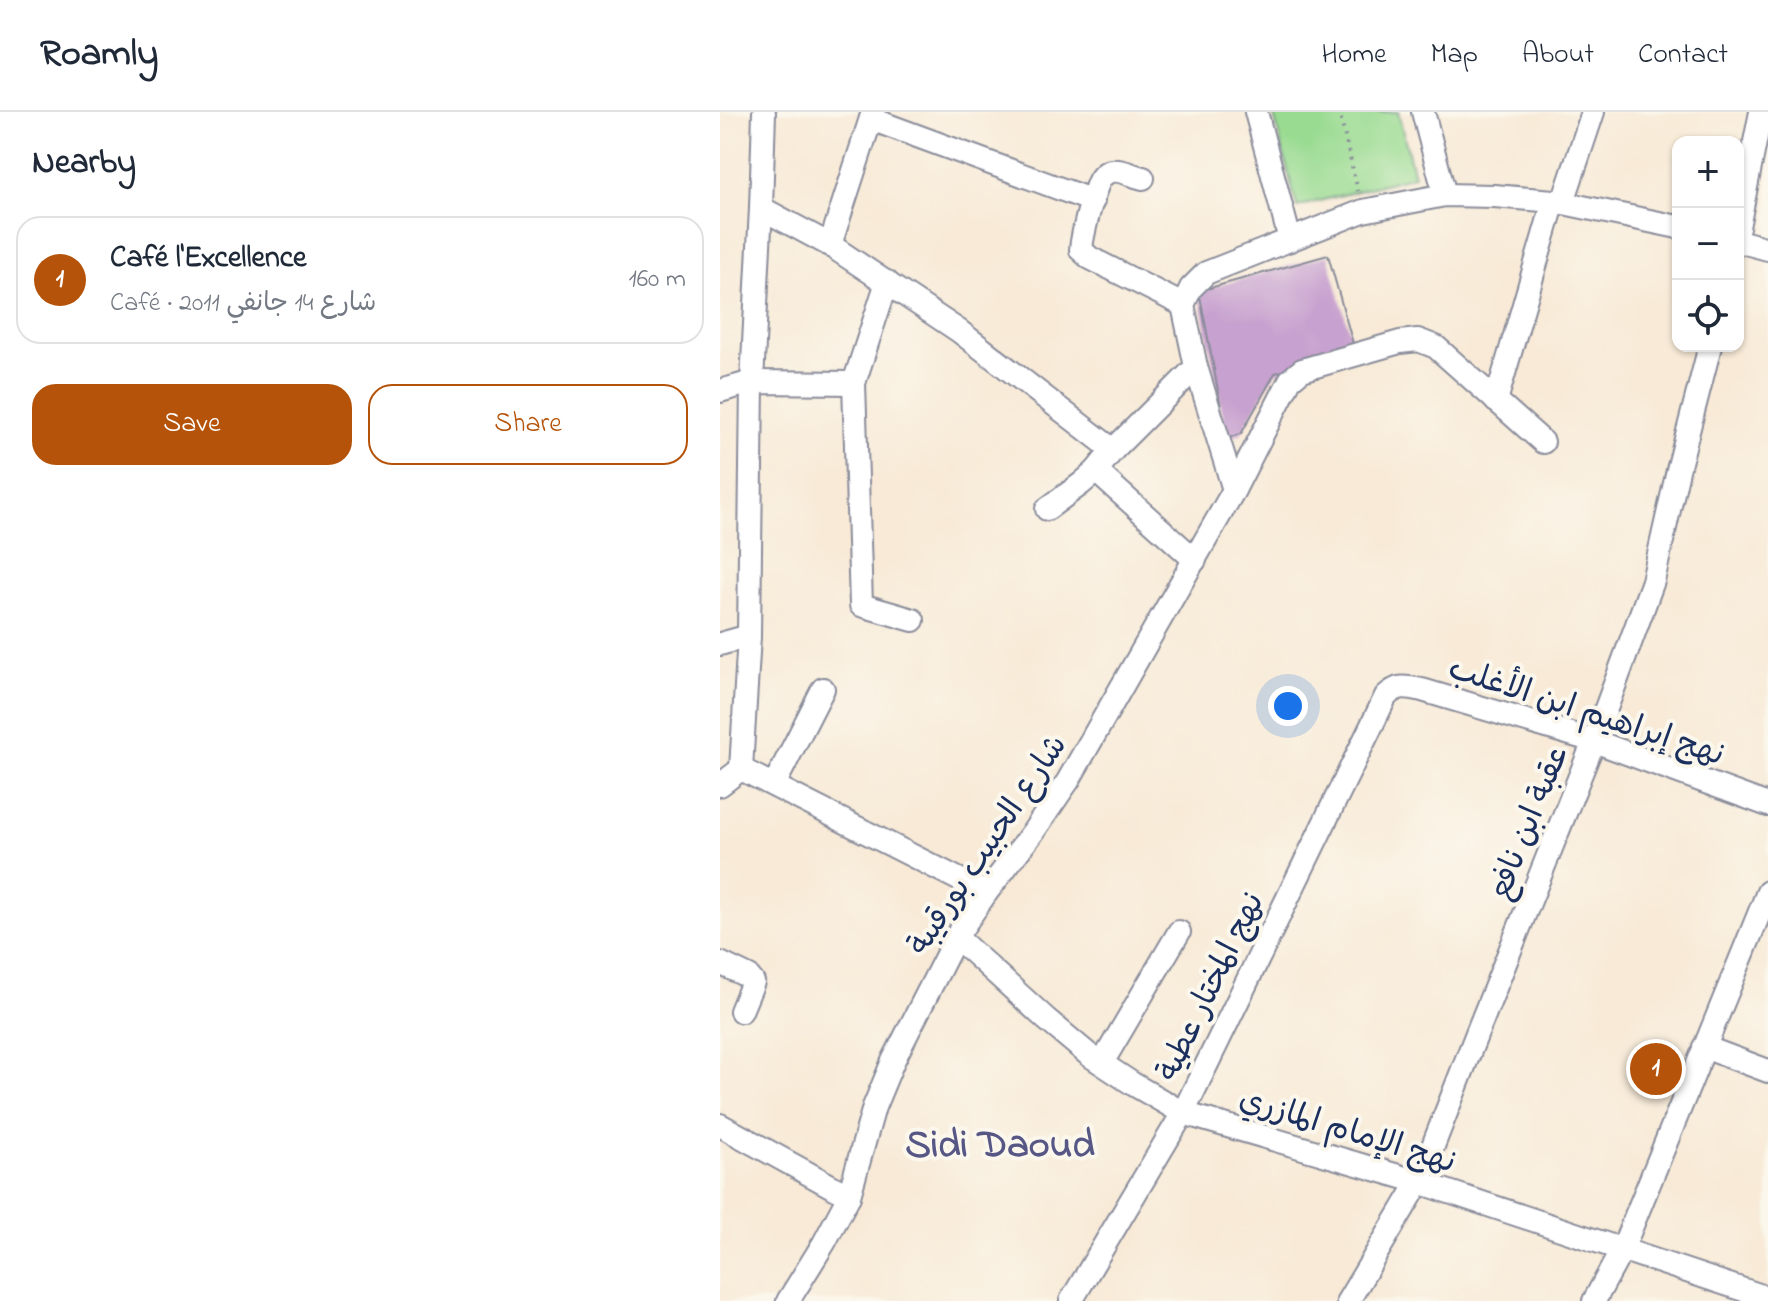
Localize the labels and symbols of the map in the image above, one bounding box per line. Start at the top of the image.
street label: نهج إبراهيم ابن الأغلب [1442,646,1730,780]
your location [1268,686,1308,726]
street label: شارع الحبيب بورقيبة [897,726,1080,966]
street label: عقبة ابن نافع [1478,739,1582,907]
street label: نهج المختار عطية [1146,885,1278,1090]
pin: 1 [1630,1039,1682,1099]
street label: نهج الإمام المازري [1233,1077,1461,1188]
district label: Sidi Daoud [905,1117,1095,1176]

